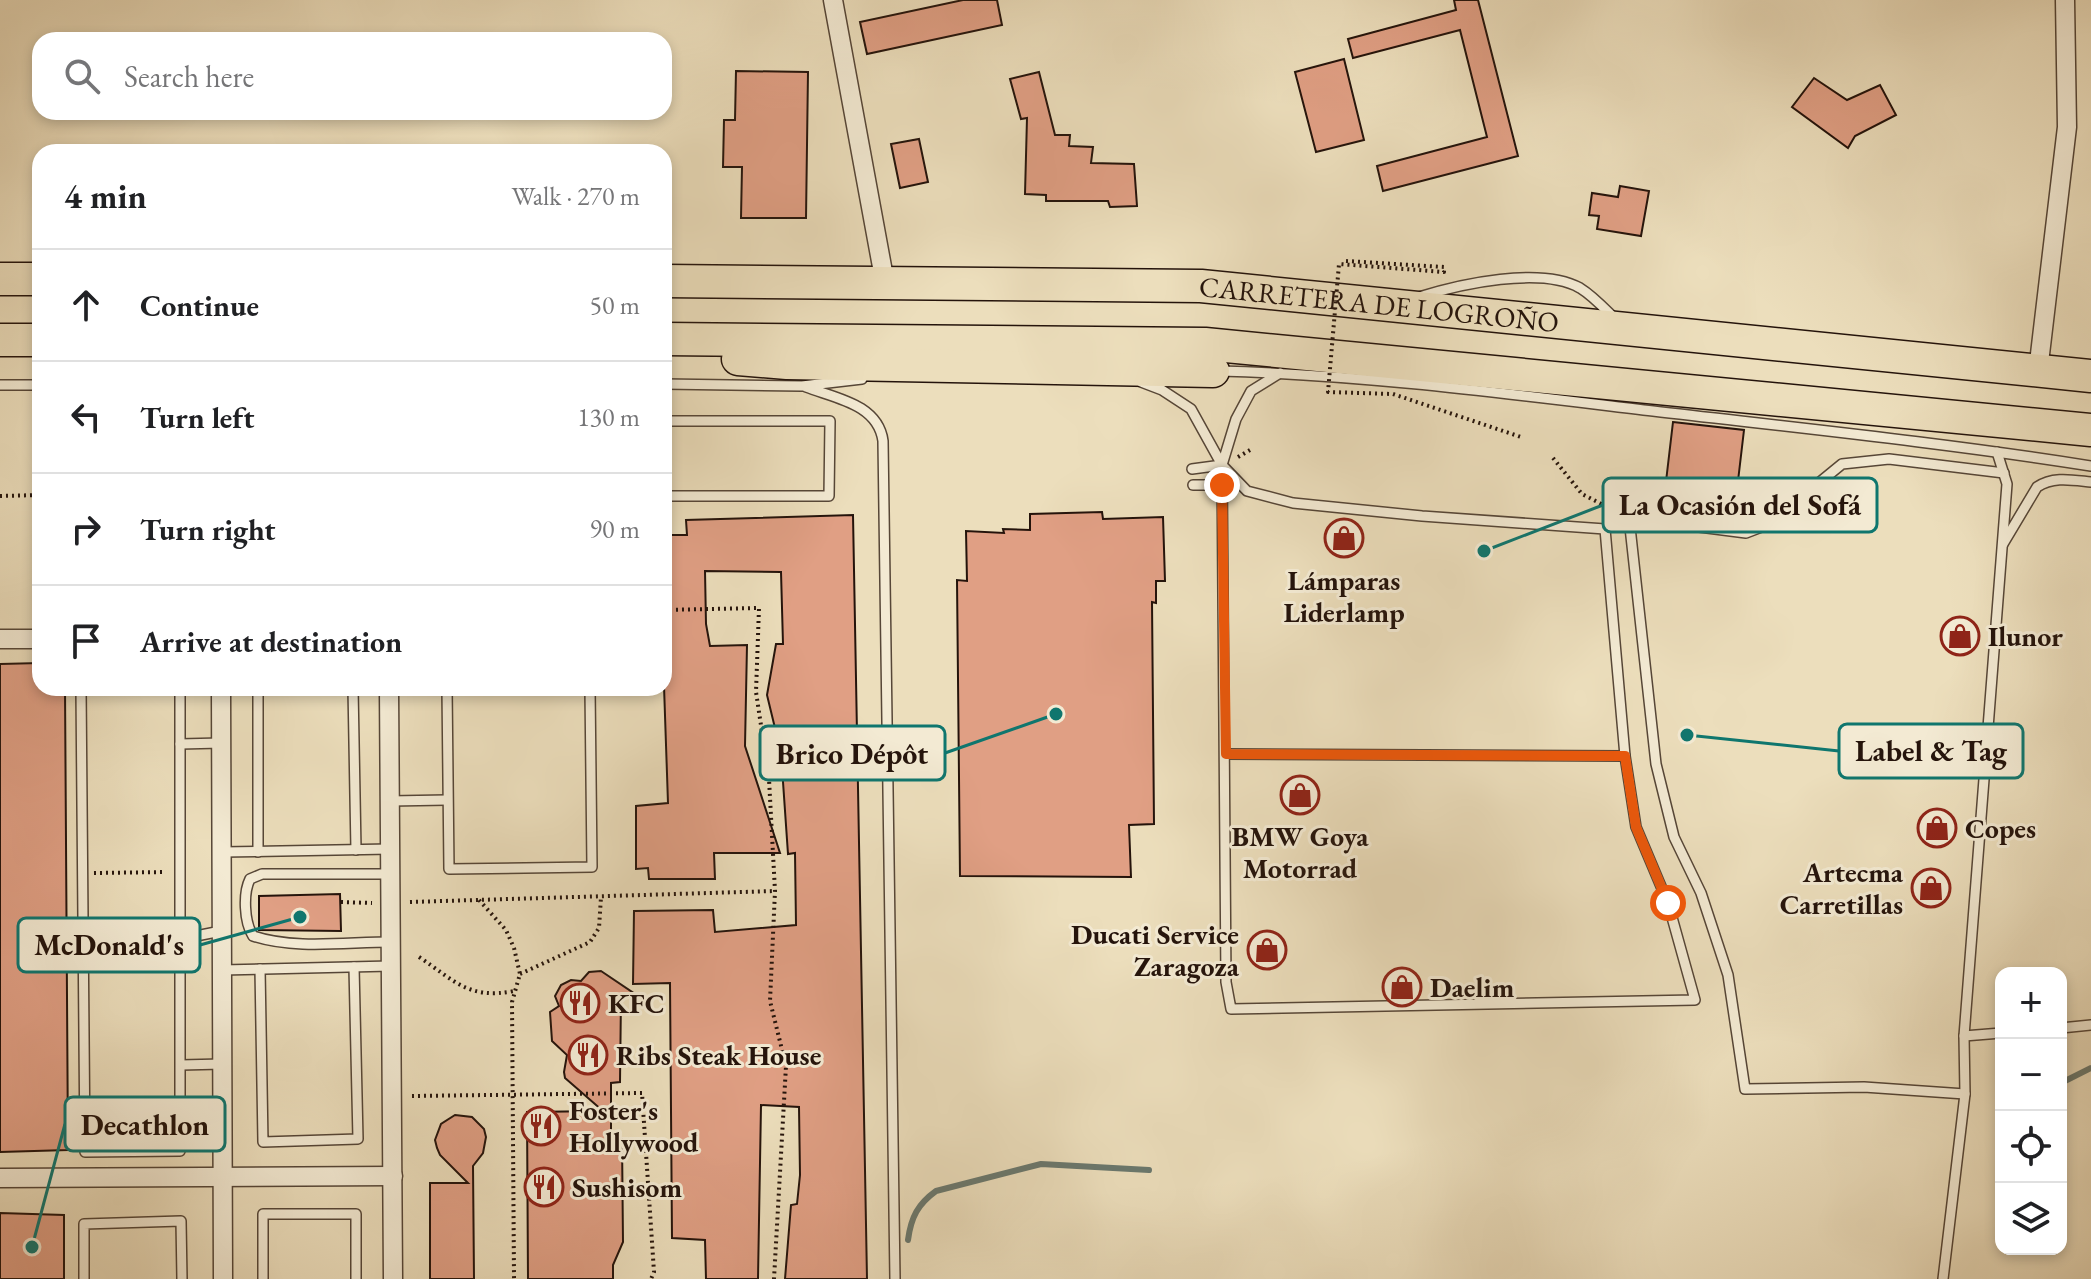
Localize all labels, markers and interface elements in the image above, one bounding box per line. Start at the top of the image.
search box [32,32,672,120]
icon: search [60,54,104,98]
text: Search here [124,57,254,96]
text: 4 min [64,174,147,218]
text: Walk · 270 m [512,179,640,213]
street label: CARRETERA DE LOGROÑO [1198,268,1561,340]
icon: ahead [64,283,108,327]
text: Continue [140,286,259,325]
text: 50 m [590,288,640,322]
icon: left [64,395,108,439]
text: Turn left [140,398,254,437]
text: 130 m [577,400,640,434]
route end [1204,467,1240,503]
callout: La Ocasión del Sofá [1603,478,1877,532]
text: La Ocasión del Sofá [1619,485,1862,524]
icon: right [64,507,108,551]
text: Turn right [140,510,276,549]
text: 90 m [590,512,640,546]
shop icon: Lámparas Liderlamp [1323,517,1365,559]
place label: Lámparas Liderlamp [1283,562,1405,630]
shop icon: Ilunor [1939,615,1981,657]
place label: Ilunor [1988,618,2063,654]
icon: arrive [64,619,108,663]
text: Arrive at destination [140,622,402,661]
callout: Label & Tag [1839,724,2023,778]
callout: Brico Dépôt [760,726,945,780]
text: Label & Tag [1855,731,2008,770]
text: Brico Dépôt [776,734,929,773]
shop icon: BMW Goya Motorrad [1279,774,1321,816]
shop icon: Copes [1916,807,1958,849]
place label: Copes [1965,810,2036,846]
place label: BMW Goya Motorrad [1231,818,1369,886]
place label: Artecma Carretillas [1780,854,1904,922]
shop icon: Artecma Carretillas [1910,867,1952,909]
route start [1650,885,1686,921]
place label: Ducati Service Zaragoza [1071,916,1240,984]
callout: McDonald's [18,918,200,972]
text: McDonald's [34,925,184,964]
shop icon: Ducati Service Zaragoza [1246,929,1288,971]
shop icon: Daelim [1381,966,1423,1008]
map controls [1995,967,2067,1255]
button: + [1995,967,2067,1039]
place label: Daelim [1430,969,1515,1005]
restaurant icon: KFC [559,982,601,1024]
place label: KFC [608,985,665,1021]
restaurant icon: Ribs Steak House [567,1034,609,1076]
place label: Ribs Steak House [616,1037,821,1073]
button: − [1995,1039,2067,1111]
place label: Foster's Hollywood [569,1092,699,1160]
callout: Decathlon [65,1097,225,1151]
text: Decathlon [81,1105,209,1144]
restaurant icon: Foster's Hollywood [520,1105,562,1147]
button: locate [1995,1111,2067,1183]
restaurant icon: Sushisom [523,1166,565,1208]
place label: Sushisom [572,1169,682,1205]
button: layers [1995,1183,2067,1255]

